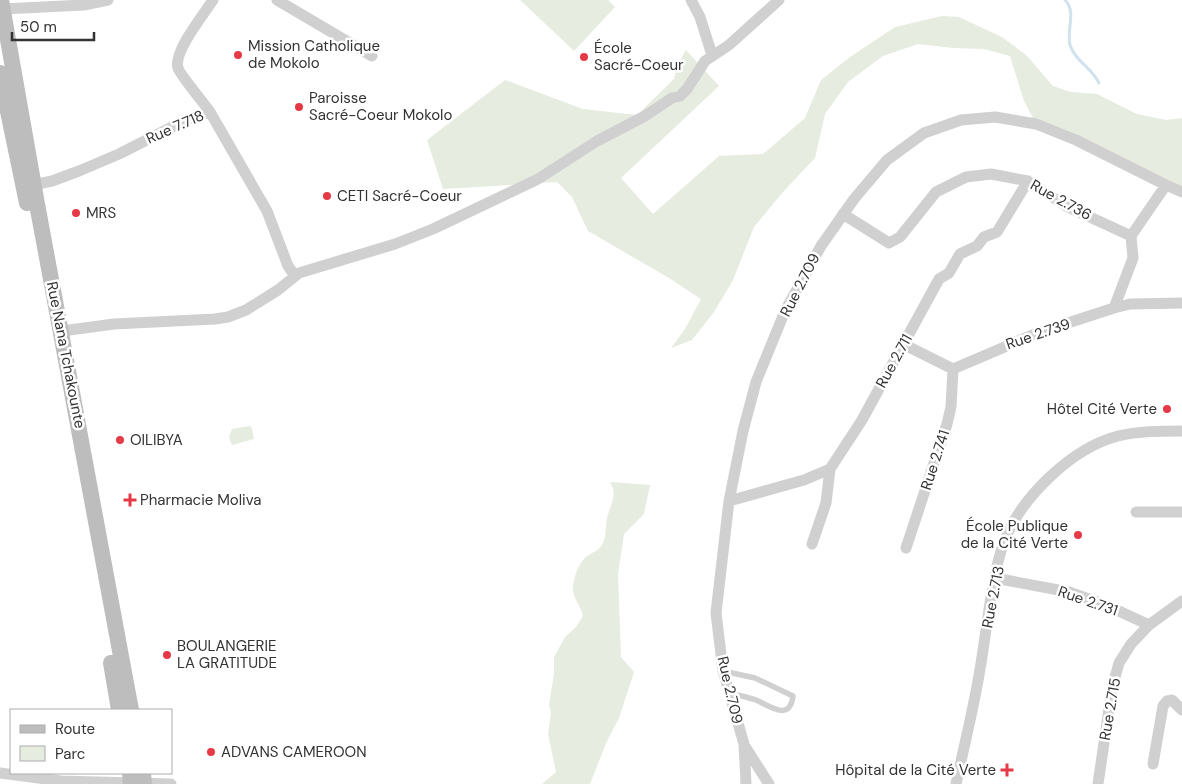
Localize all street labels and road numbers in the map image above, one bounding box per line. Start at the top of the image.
street label: Rue 7.718 [143,105,207,149]
street label: Rue 2.736 [1027,175,1095,225]
street label: Rue 2.709 [776,250,824,320]
street label: Rue Nana Tchakounte [42,280,90,430]
street label: Rue 2.739 [1003,314,1073,354]
street label: Rue 2.711 [871,331,917,391]
street label: Rue 2.741 [916,427,954,493]
street label: Rue 2.713 [977,564,1009,630]
street label: Rue 2.731 [1055,581,1121,621]
street label: Rue 2.709 [713,654,747,726]
street label: Rue 2.715 [1095,676,1125,742]

